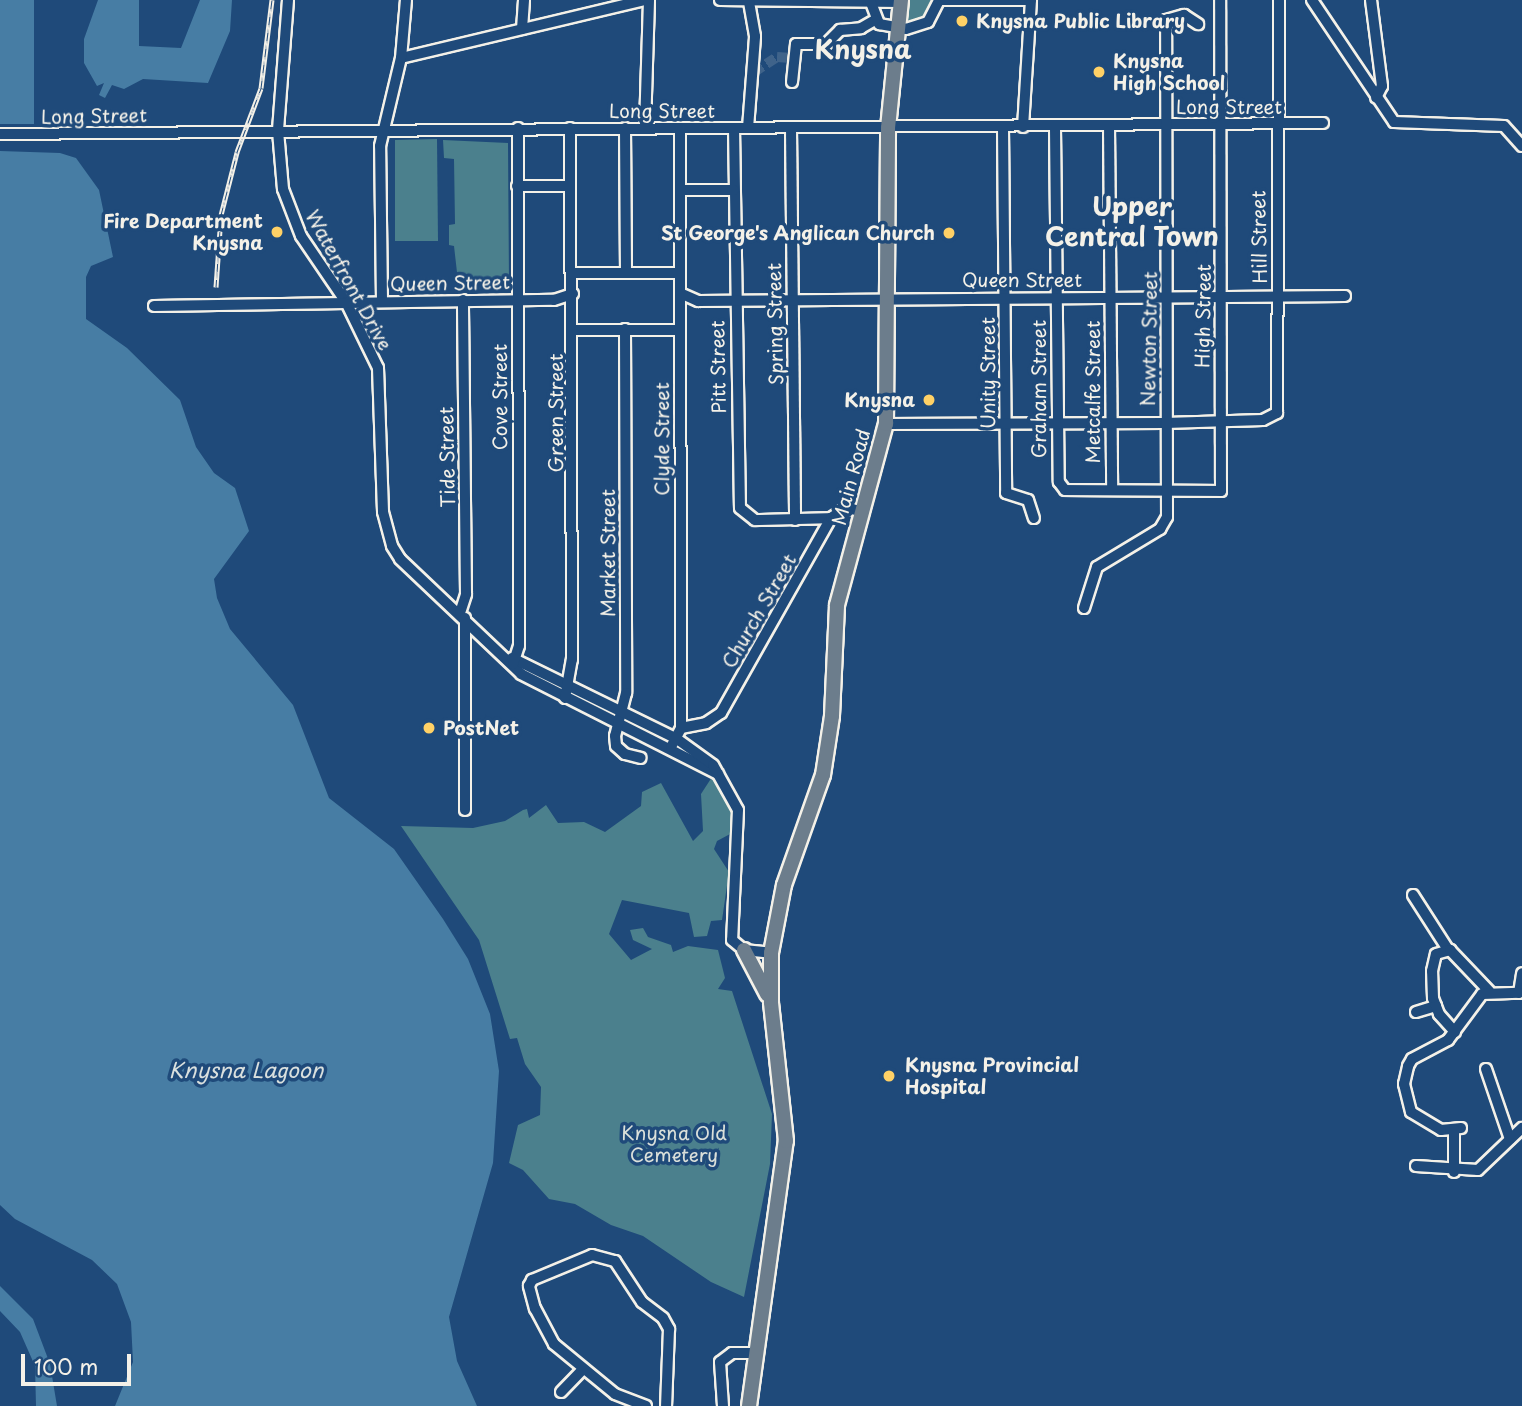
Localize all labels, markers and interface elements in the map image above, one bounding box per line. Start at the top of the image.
place label: Knysna Public Library [976,10,1186,32]
marker: Knysna Public Library [954,13,970,29]
district label: Knysna [815,33,911,65]
place label: Knysna High School [1113,50,1226,94]
marker: Knysna High School [1091,64,1107,80]
street label: Long Street [1176,96,1282,118]
street label: Long Street [609,100,715,122]
street label: Long Street [41,104,147,128]
district label: Upper Central Town [1045,190,1219,252]
street label: Hill Street [1247,190,1271,284]
street label: Waterfront Drive [301,206,397,354]
place label: Fire Department Knysna [102,210,263,254]
place label: St George's Anglican Church [661,222,935,244]
marker: Fire Department Knysna [269,224,285,240]
marker: St George's Anglican Church [941,225,957,241]
street label: Spring Street [763,263,787,385]
street label: High Street [1191,263,1215,369]
street label: Queen Street [961,269,1083,291]
street label: Queen Street [389,271,511,295]
street label: Newton Street [1136,272,1162,406]
street label: Unity Street [977,316,999,430]
street label: Pitt Street [706,319,730,415]
street label: Graham Street [1028,320,1050,458]
street label: Metcalfe Street [1082,320,1104,464]
street label: Cove Street [489,344,511,450]
street label: Green Street [545,352,567,474]
street label: Clyde Street [651,382,673,496]
place label: Knysna [844,389,915,411]
marker: Knysna [921,392,937,408]
street label: Tide Street [435,406,459,508]
street label: Main Road [827,427,875,527]
street label: Market Street [597,488,619,618]
street label: Church Street [717,550,801,672]
place label: PostNet [443,717,519,739]
marker: PostNet [421,720,437,736]
place label: Knysna Provincial Hospital [905,1054,1077,1098]
water label: Knysna Lagoon [169,1056,323,1082]
marker: Knysna Provincial Hospital [879,1066,899,1086]
park label: Knysna Old Cemetery [621,1122,727,1166]
scale bar [24,1340,135,1384]
text: 100 m [34,1350,98,1382]

